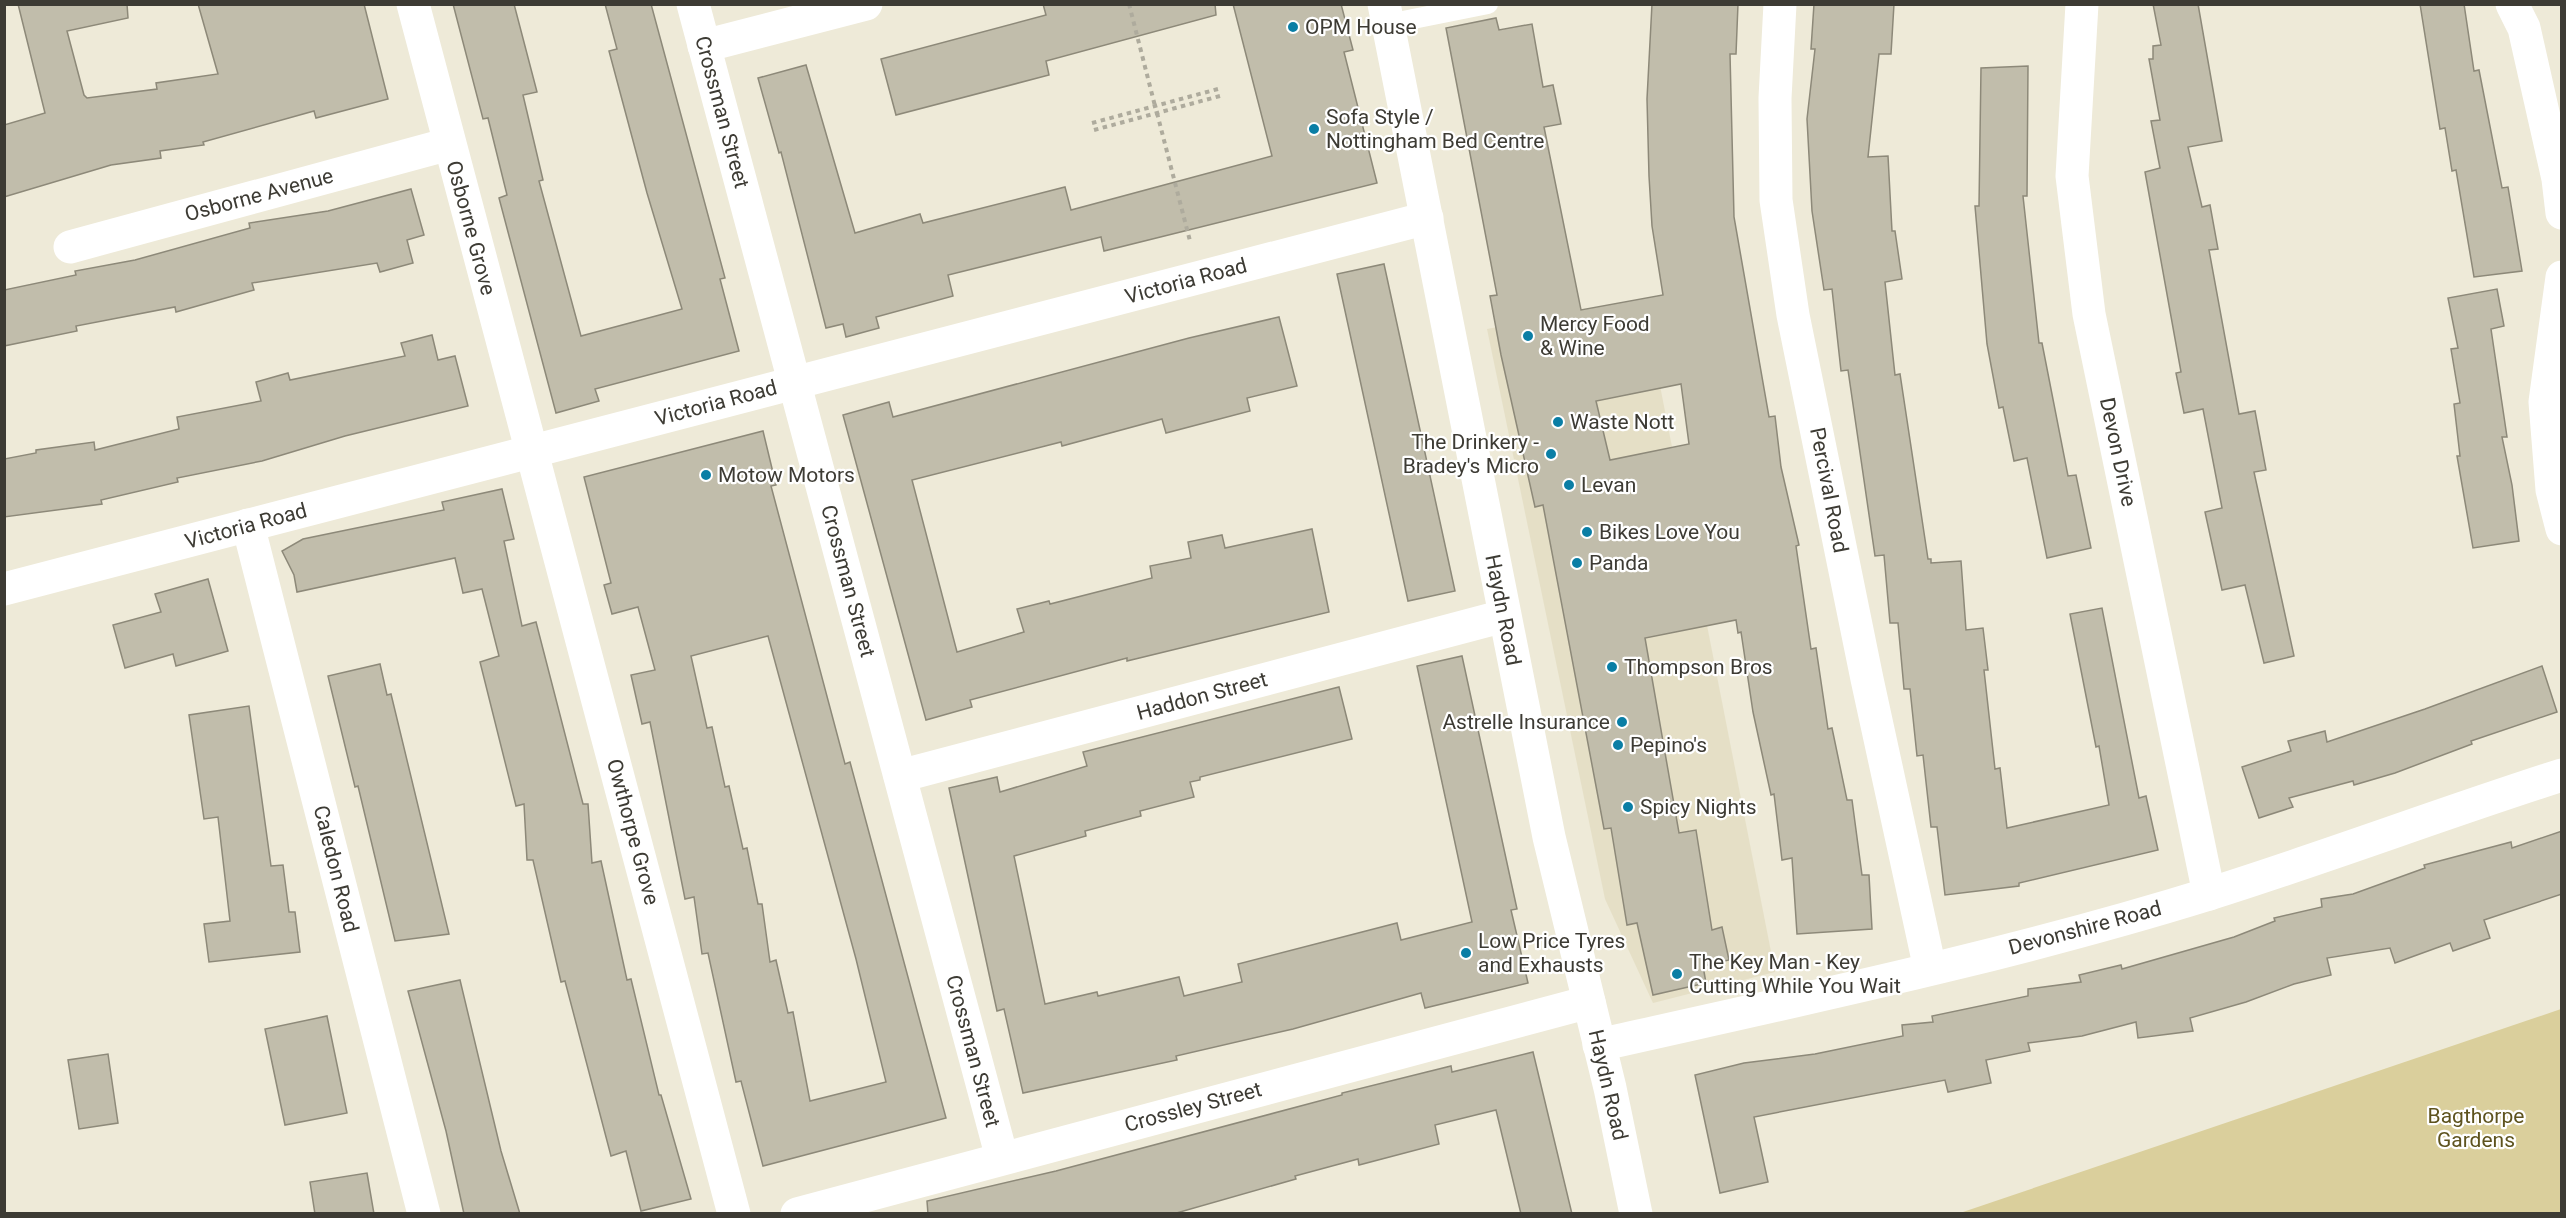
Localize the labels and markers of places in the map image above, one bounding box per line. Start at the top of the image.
place label: OPM House [1305,15,1417,39]
marker: OPM House [1286,20,1300,34]
place label: Sofa Style / Nottingham Bed Centre [1326,105,1544,153]
marker: Sofa Style / Nottingham Bed Centre [1307,122,1321,136]
place label: Mercy Food & Wine [1540,312,1650,360]
marker: Mercy Food & Wine [1521,329,1535,343]
place label: Waste Nott [1570,410,1675,434]
marker: Waste Nott [1551,415,1565,429]
place label: The Drinkery - Bradey's Micro [1403,430,1539,478]
marker: The Drinkery - Bradey's Micro [1544,447,1558,461]
place label: Motow Motors [718,463,855,487]
marker: Motow Motors [699,468,713,482]
place label: Levan [1581,473,1636,497]
marker: Levan [1562,478,1576,492]
place label: Bikes Love You [1599,520,1740,544]
marker: Bikes Love You [1580,525,1594,539]
place label: Panda [1589,551,1648,575]
marker: Panda [1570,556,1584,570]
place label: Thompson Bros [1624,655,1773,679]
marker: Thompson Bros [1605,660,1619,674]
place label: Astrelle Insurance [1442,710,1610,734]
marker: Astrelle Insurance [1615,715,1629,729]
place label: Pepino's [1630,733,1707,757]
marker: Pepino's [1611,738,1625,752]
place label: Spicy Nights [1640,795,1757,819]
marker: Spicy Nights [1621,800,1635,814]
place label: Low Price Tyres and Exhausts [1478,929,1625,977]
marker: Low Price Tyres and Exhausts [1459,946,1473,960]
place label: The Key Man - Key Cutting While You Wait [1689,950,1901,998]
marker: The Key Man - Key Cutting While You Wait [1670,967,1684,981]

